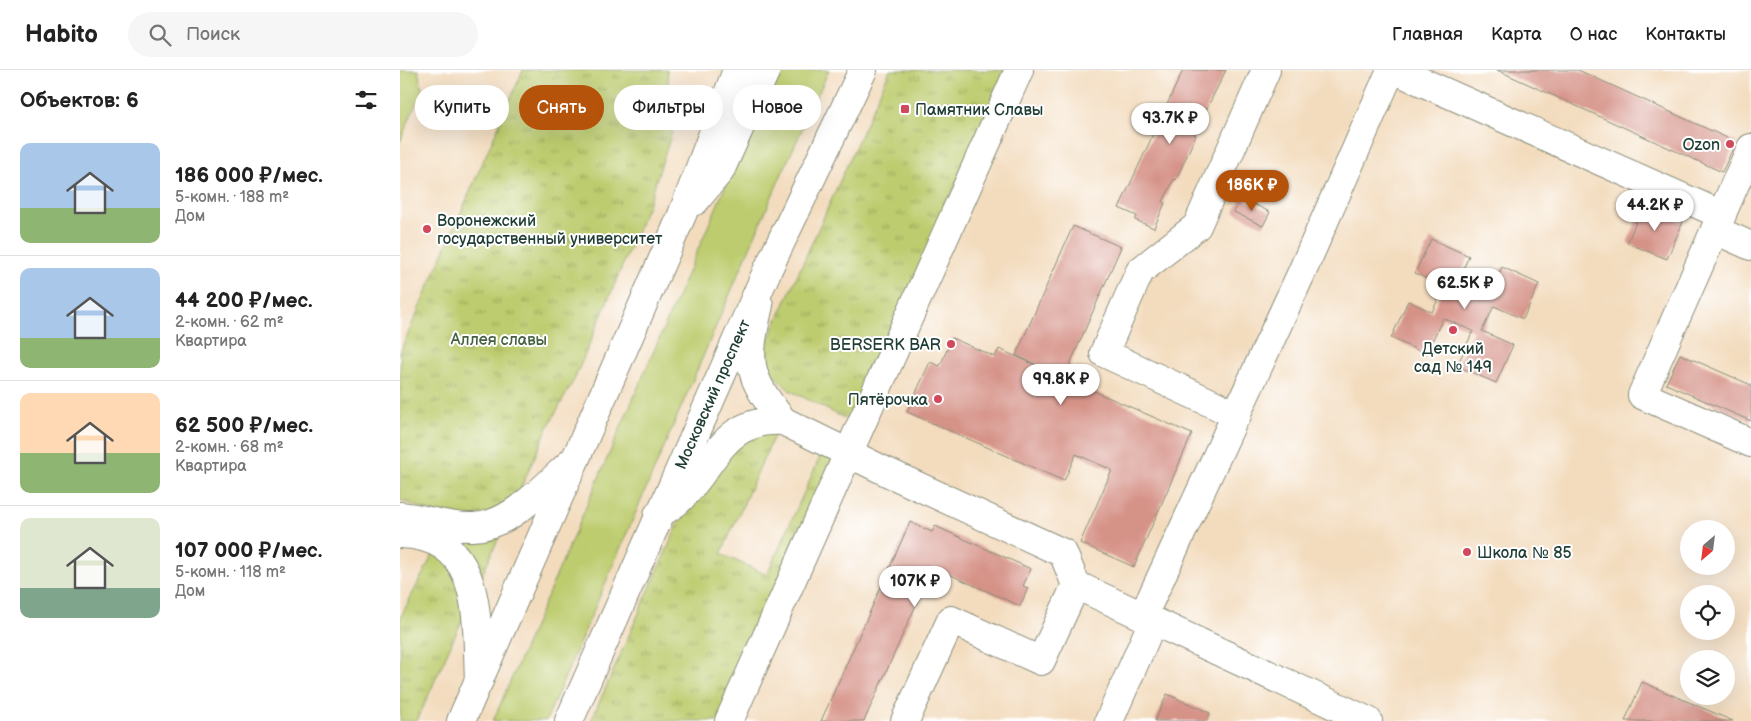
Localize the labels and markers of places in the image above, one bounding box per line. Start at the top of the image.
place label: Памятник Славы [915,101,1043,120]
pin: 93.7K ₽ [1124,102,1216,145]
marker: Памятник Славы [899,103,911,115]
place label: Ozon [1682,136,1720,155]
marker: Ozon [1724,138,1736,150]
pin: 186K ₽ [1211,170,1293,212]
pin: 44.2K ₽ [1609,190,1701,232]
place label: Воронежский государственный университет [437,212,663,249]
marker: Воронежский государственный университет [421,223,433,235]
pin: 62.5K ₽ [1419,268,1511,310]
marker: Детский сад № 149 [1447,324,1459,336]
place label: BERSERK BAR [830,336,941,355]
marker: BERSERK BAR [945,338,957,350]
place label: Детский сад № 149 [1414,340,1492,377]
pin: 99.8K ₽ [1015,364,1107,406]
place label: Пятёрочка [848,391,929,410]
marker: Пятёрочка [932,393,944,405]
place label: Школа № 85 [1477,544,1572,563]
marker: Школа № 85 [1461,546,1473,558]
pin: 107K ₽ [874,566,956,608]

